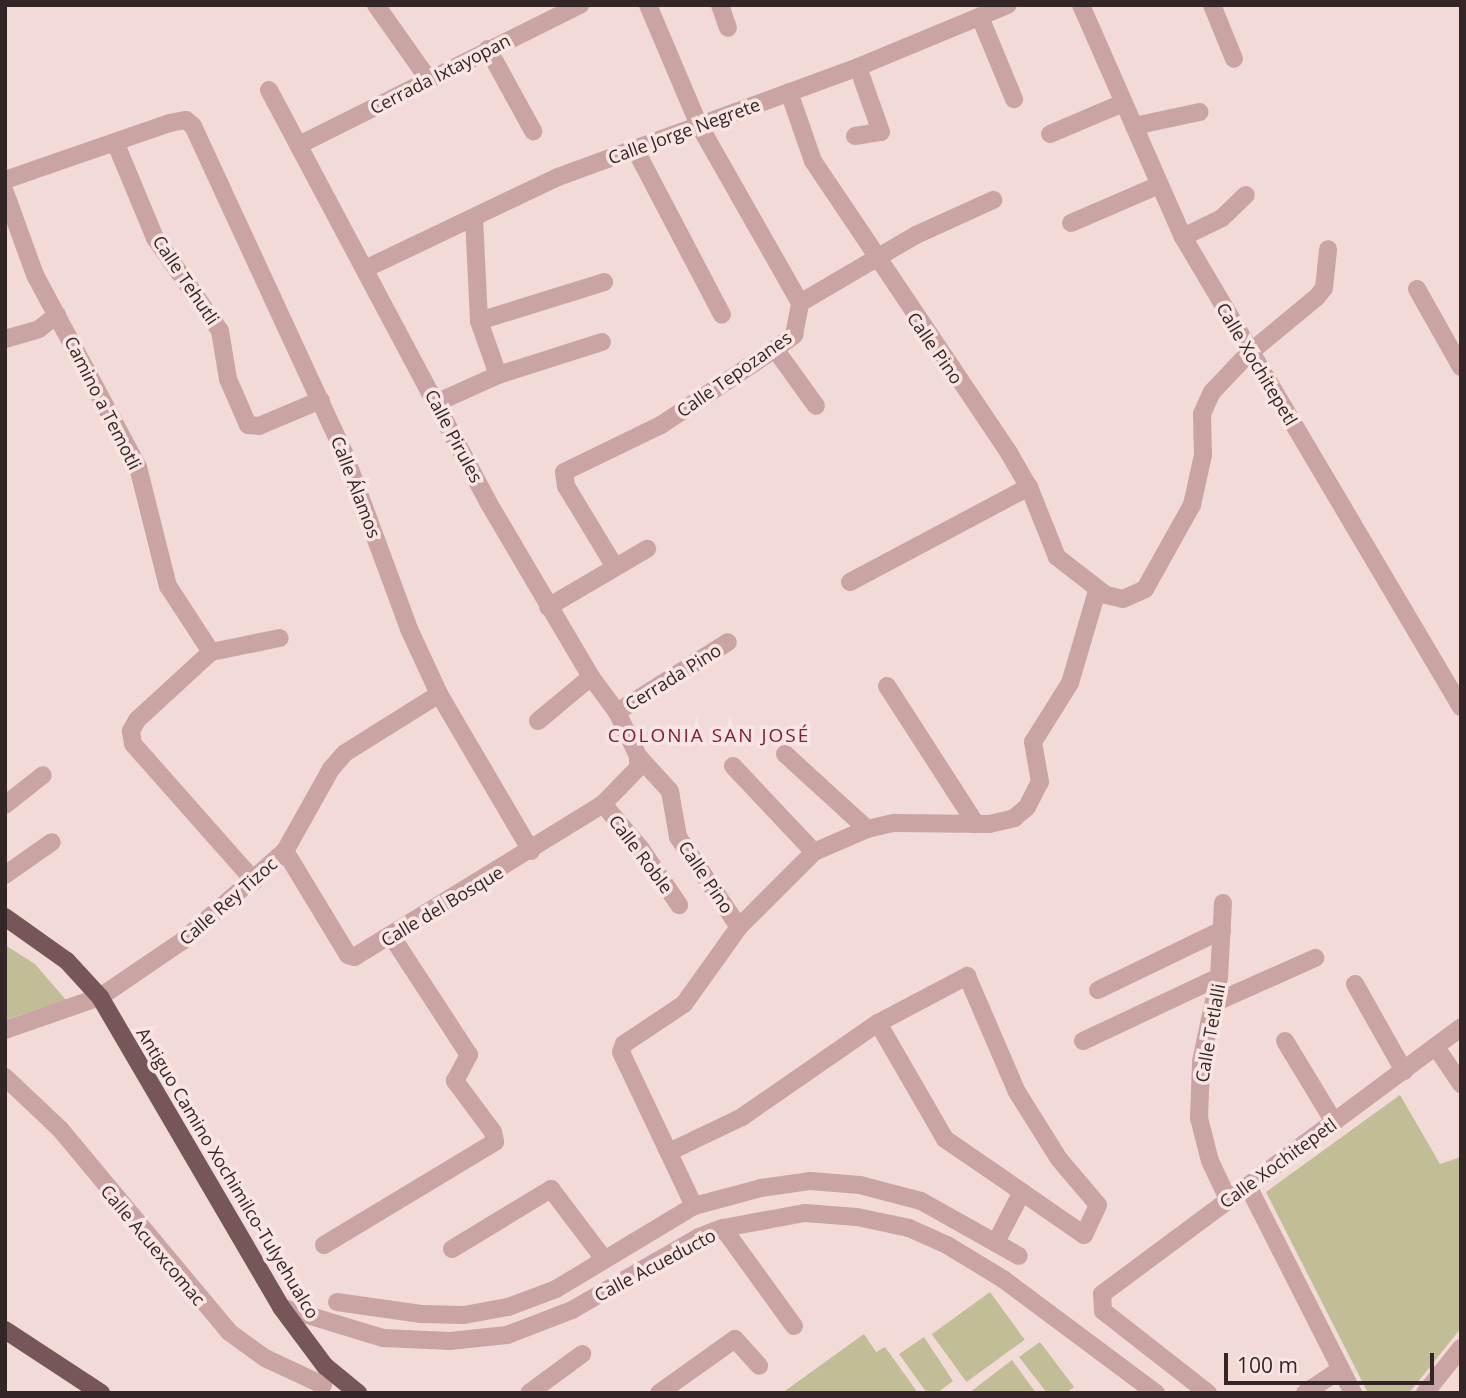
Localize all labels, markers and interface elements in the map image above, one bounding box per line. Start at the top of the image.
street label: Cerrada Ixtayopan [366,29,514,119]
street label: Calle Jorge Negrete [605,93,763,169]
street label: Calle Tehutli [148,231,224,329]
street label: Calle Xochitepetl [1212,299,1302,429]
street label: Calle Pino [903,308,967,388]
street label: Calle Tepozanes [672,326,796,422]
street label: Camino a Temotli [60,333,146,473]
street label: Calle Pirules [420,386,488,486]
street label: Calle Álamos [327,433,385,541]
street label: Cerrada Pino [621,639,725,715]
district label: COLONIA SAN JOSÉ [610,725,808,747]
street label: Calle Roble [604,810,678,898]
street label: Calle Pino [674,837,738,917]
street label: Calle Rey Tizoc [175,853,281,949]
street label: Calle del Bosque [377,861,507,951]
street label: Calle Tetlalli [1191,982,1229,1084]
street label: Antiguo Camino Xochimilco-Tulyehualco [132,1023,324,1323]
street label: Calle Xochitepetl [1215,1113,1341,1213]
street label: Calle Acuexcomac [96,1180,210,1310]
street label: Calle Acueducto [591,1224,719,1306]
scale bar [1228,1338,1438,1382]
text: 100 m [1237,1351,1298,1379]

